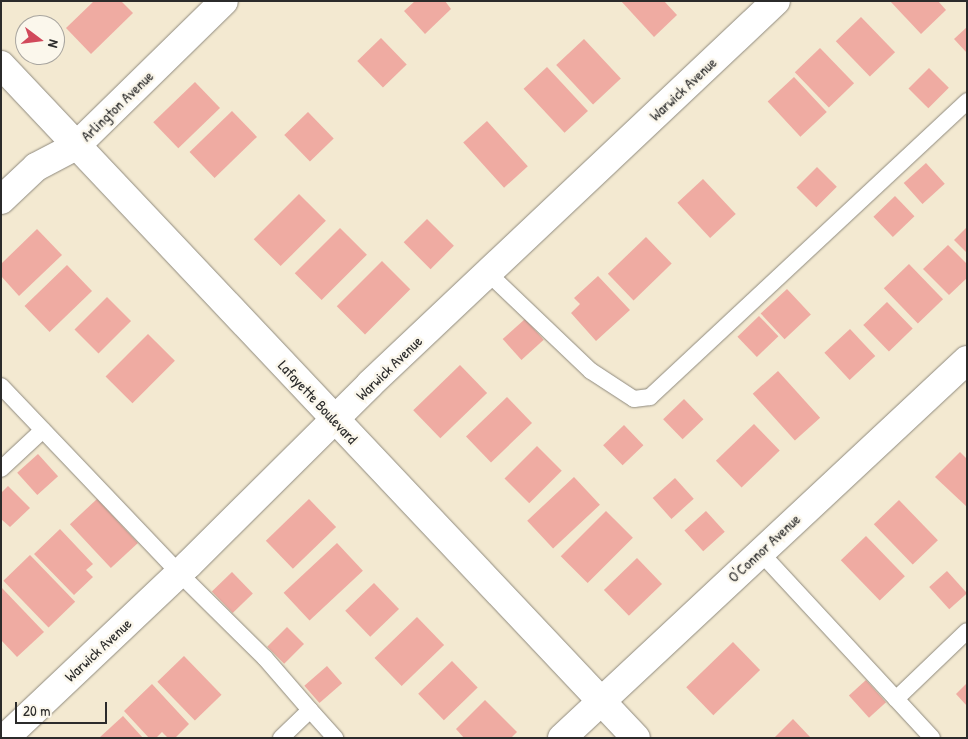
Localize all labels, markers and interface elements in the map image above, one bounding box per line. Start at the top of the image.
north arrow [15,15,65,65]
text: N [44,38,64,50]
street label: Warwick Avenue [646,54,720,124]
street label: Arlington Avenue [77,67,157,145]
street label: Warwick Avenue [352,332,426,404]
street label: Lafayette Boulevard [275,356,361,448]
street label: O'Connor Avenue [724,510,804,586]
street label: Warwick Avenue [61,615,135,685]
scale bar [18,692,110,724]
text: 20 m [23,700,50,721]

